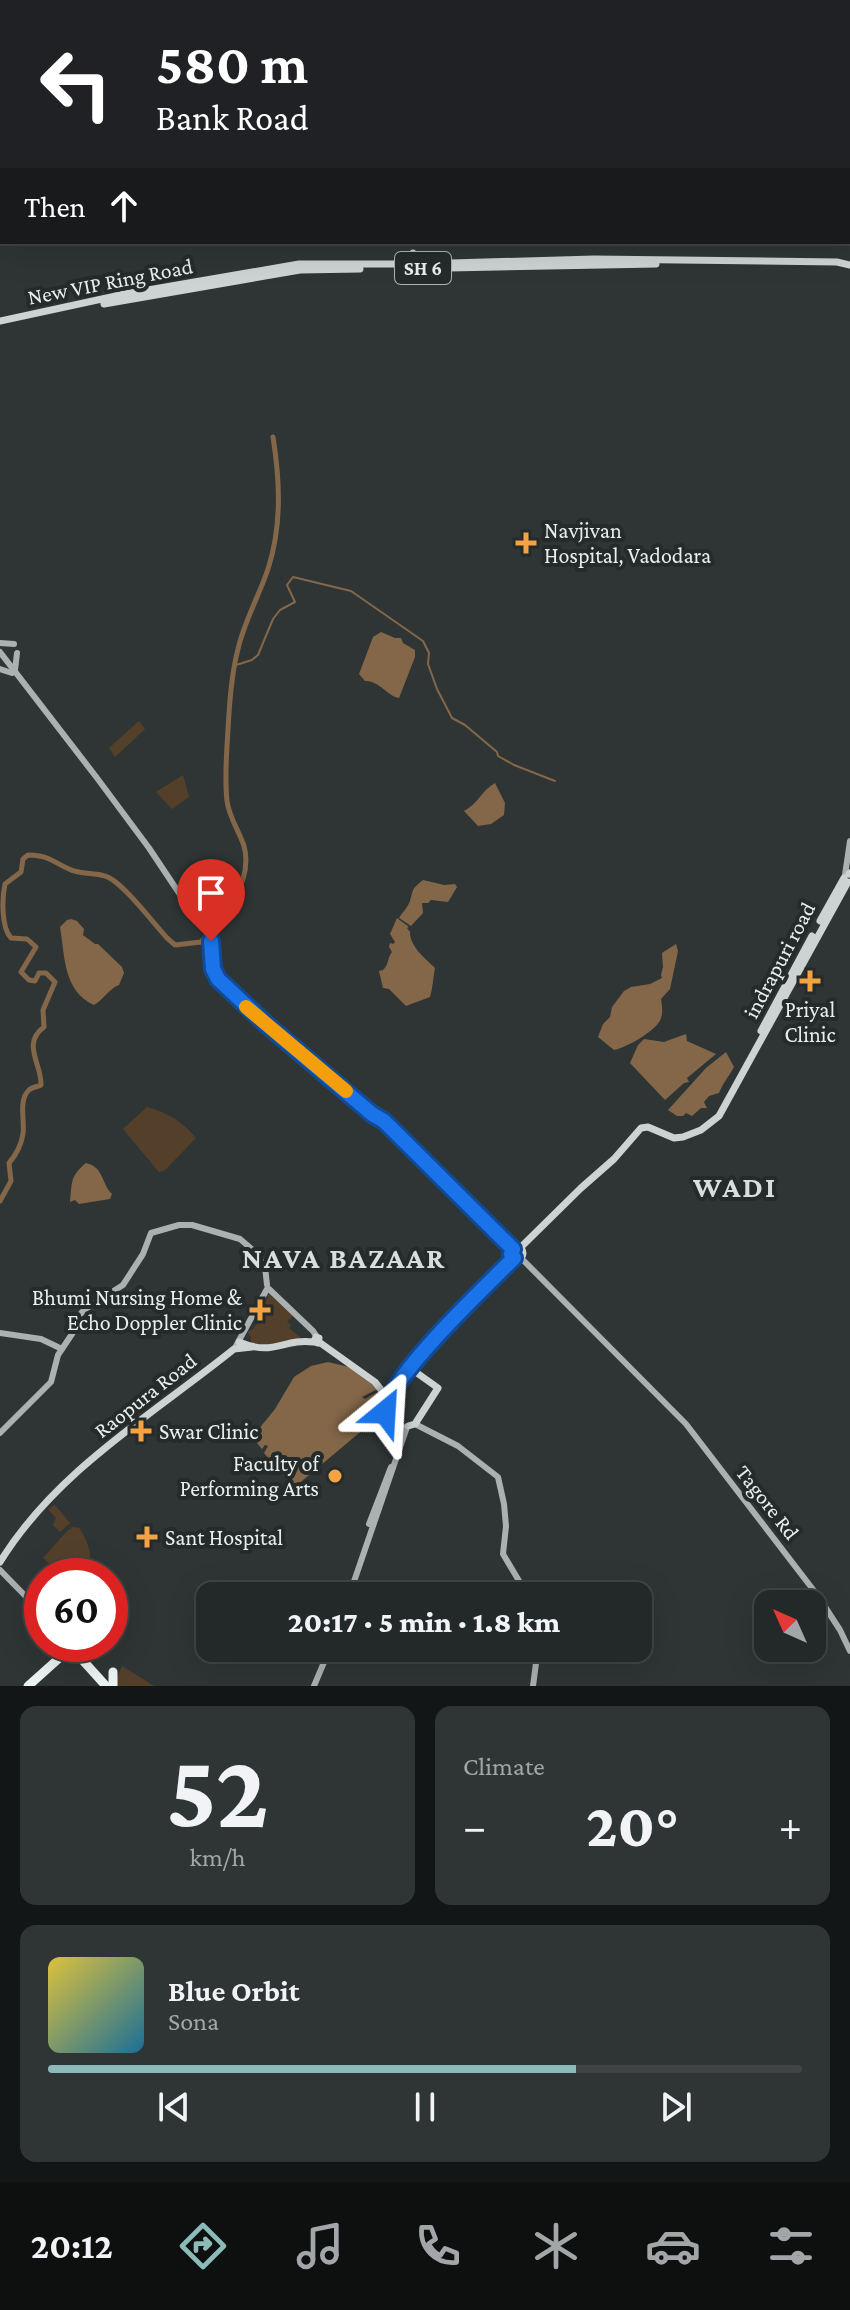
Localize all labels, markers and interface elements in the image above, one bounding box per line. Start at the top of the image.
icon: left [24,32,128,136]
text: 580 m [156,33,308,95]
text: Bank Road [156,98,309,138]
icon: ahead [102,184,146,228]
text: Then [24,190,86,223]
road number: SH 6 [395,252,451,284]
street label: New VIP Ring Road [25,253,195,310]
place label: Navjivan Hospital, Vadodara [544,518,711,568]
marker: Navjivan Hospital, Vadodara [515,532,537,554]
pin [177,859,245,941]
icon: arrive [189,871,233,915]
street label: indrapuri road [738,898,821,1022]
marker: Priyal Clinic [799,970,821,992]
place label: Priyal Clinic [784,997,836,1047]
district label: WADI [692,1170,777,1203]
district label: NAVA BAZAAR [242,1241,446,1274]
place label: Bhumi Nursing Home & Echo Doppler Clinic [32,1285,243,1335]
marker: Bhumi Nursing Home & Echo Doppler Clinic [249,1299,271,1321]
street label: Raopura Road [89,1348,202,1443]
position arrow [343,1370,427,1454]
place label: Swar Clinic [159,1419,258,1444]
marker: Swar Clinic [130,1420,152,1442]
place label: Faculty of Performing Arts [180,1451,320,1501]
street label: Tagore Rd [731,1460,805,1545]
marker: Faculty of Performing Arts [326,1467,344,1485]
place label: Sant Hospital [165,1525,283,1550]
marker: Sant Hospital [136,1526,158,1548]
speed limit sign: 60 [24,1558,128,1662]
north arrow [754,1590,826,1662]
map controls [754,1590,826,1662]
text: 20:17 · 5 min · 1.8 km [288,1605,560,1638]
text: 52 [166,1733,269,1848]
text: Climate [463,1752,545,1781]
text: 20° [586,1792,679,1859]
text: − [463,1802,486,1850]
text: + [779,1802,802,1850]
text: km/h [189,1843,246,1872]
text: Blue Orbit [168,1974,299,2007]
text: Sona [168,2007,219,2036]
icon: previous [152,2085,196,2129]
icon: pause [403,2085,447,2129]
icon: next [654,2085,698,2129]
icon: directions [175,2218,231,2274]
icon: music [292,2218,348,2274]
icon: phone [410,2218,466,2274]
icon: climate [528,2218,584,2274]
icon: car [645,2218,701,2274]
icon: filters [763,2218,819,2274]
text: 20:12 [31,2226,113,2266]

